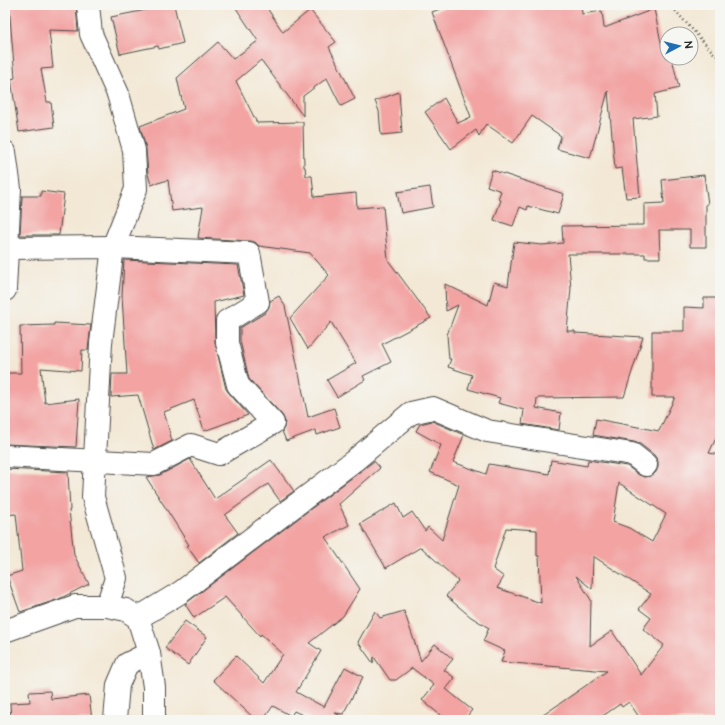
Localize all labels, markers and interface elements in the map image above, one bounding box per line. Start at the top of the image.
north arrow [659,26,699,66]
text: N [681,41,696,49]

